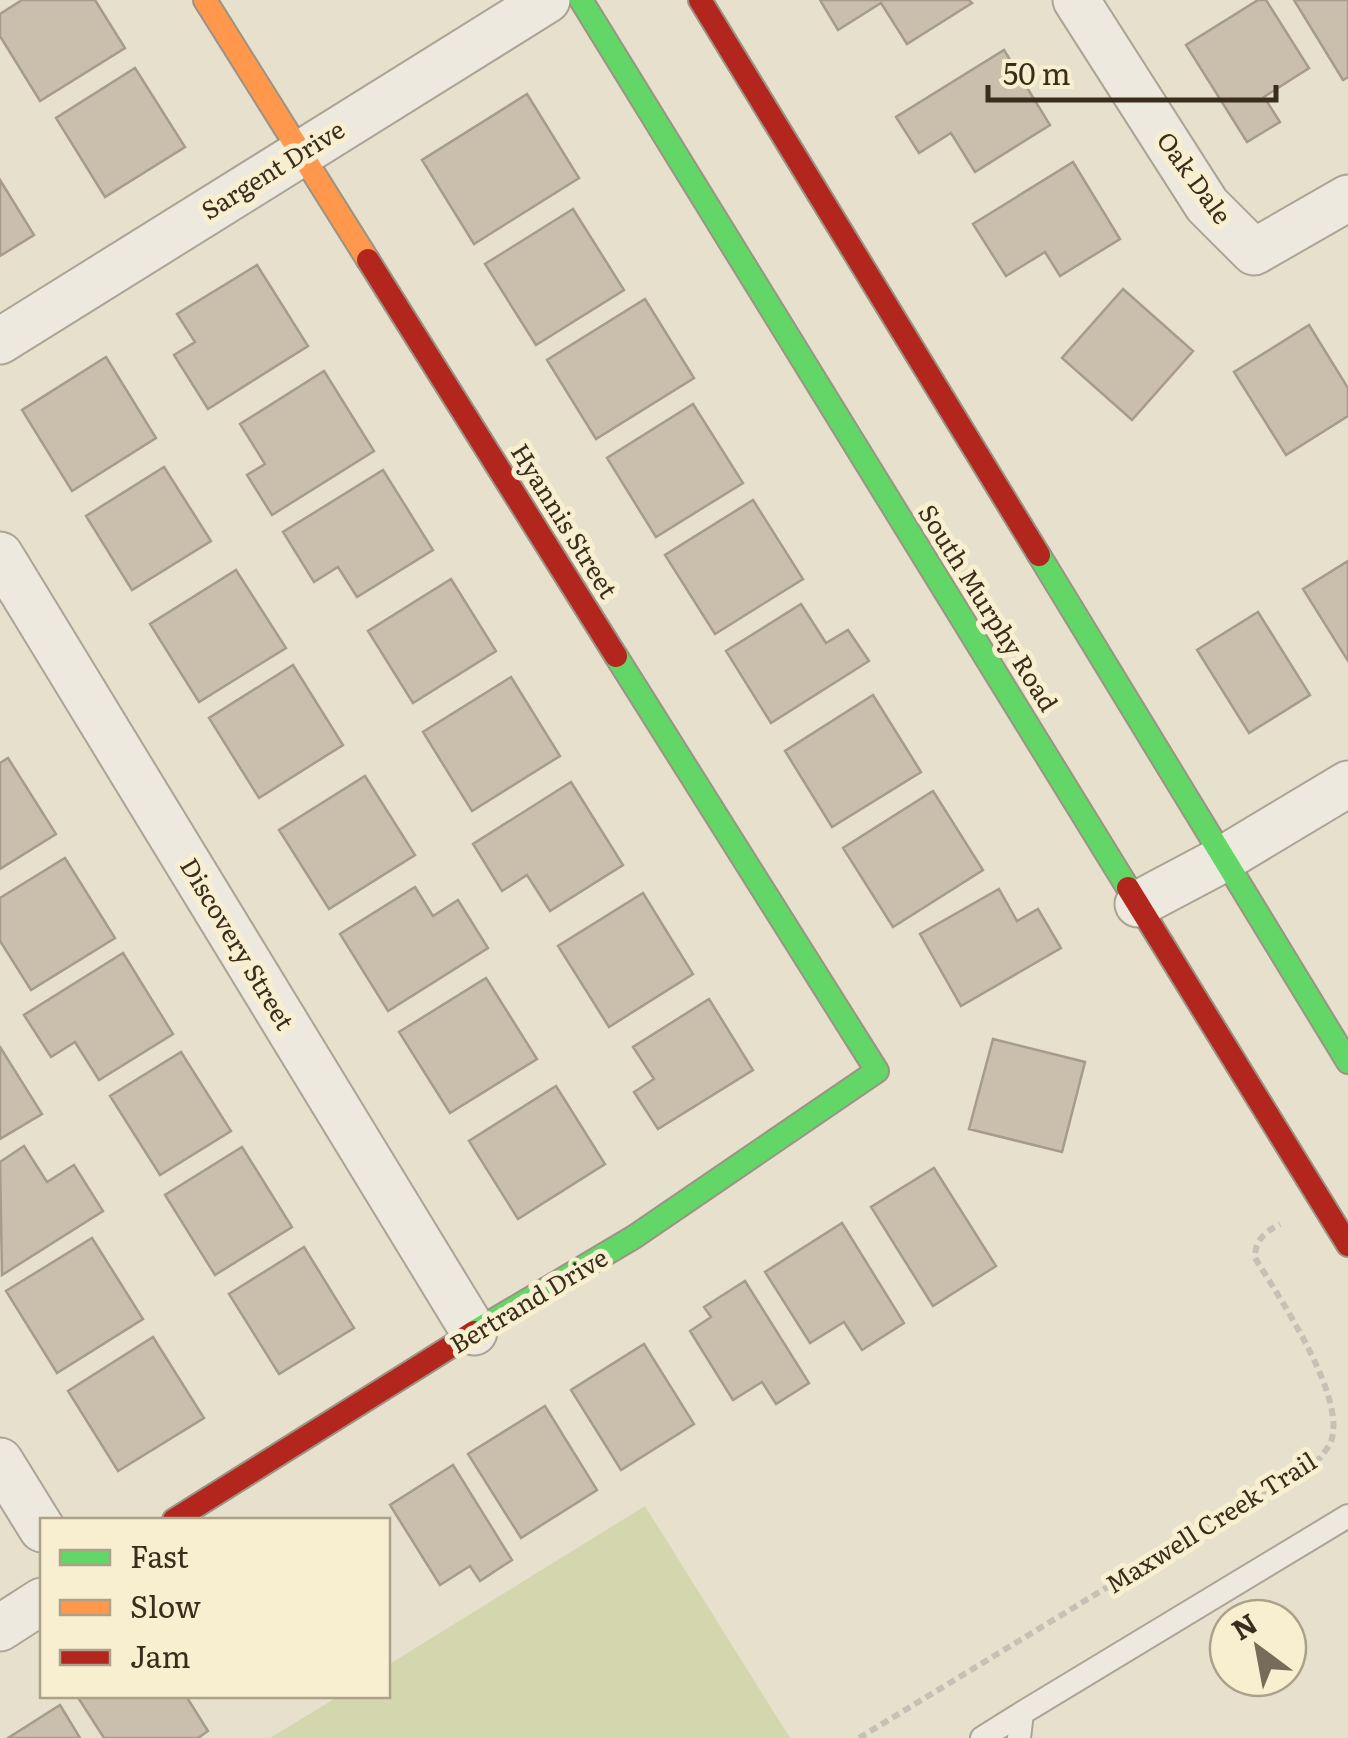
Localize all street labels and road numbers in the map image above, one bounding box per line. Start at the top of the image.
street label: Sargent Drive [193,110,351,227]
street label: Oak Dale [1149,123,1241,231]
street label: Hyannis Street [503,436,628,605]
street label: South Murphy Road [911,496,1068,718]
street label: Discovery Street [172,850,304,1036]
street label: Bertrand Drive [442,1238,614,1361]
street label: Maxwell Creek Trail [1098,1442,1323,1602]

